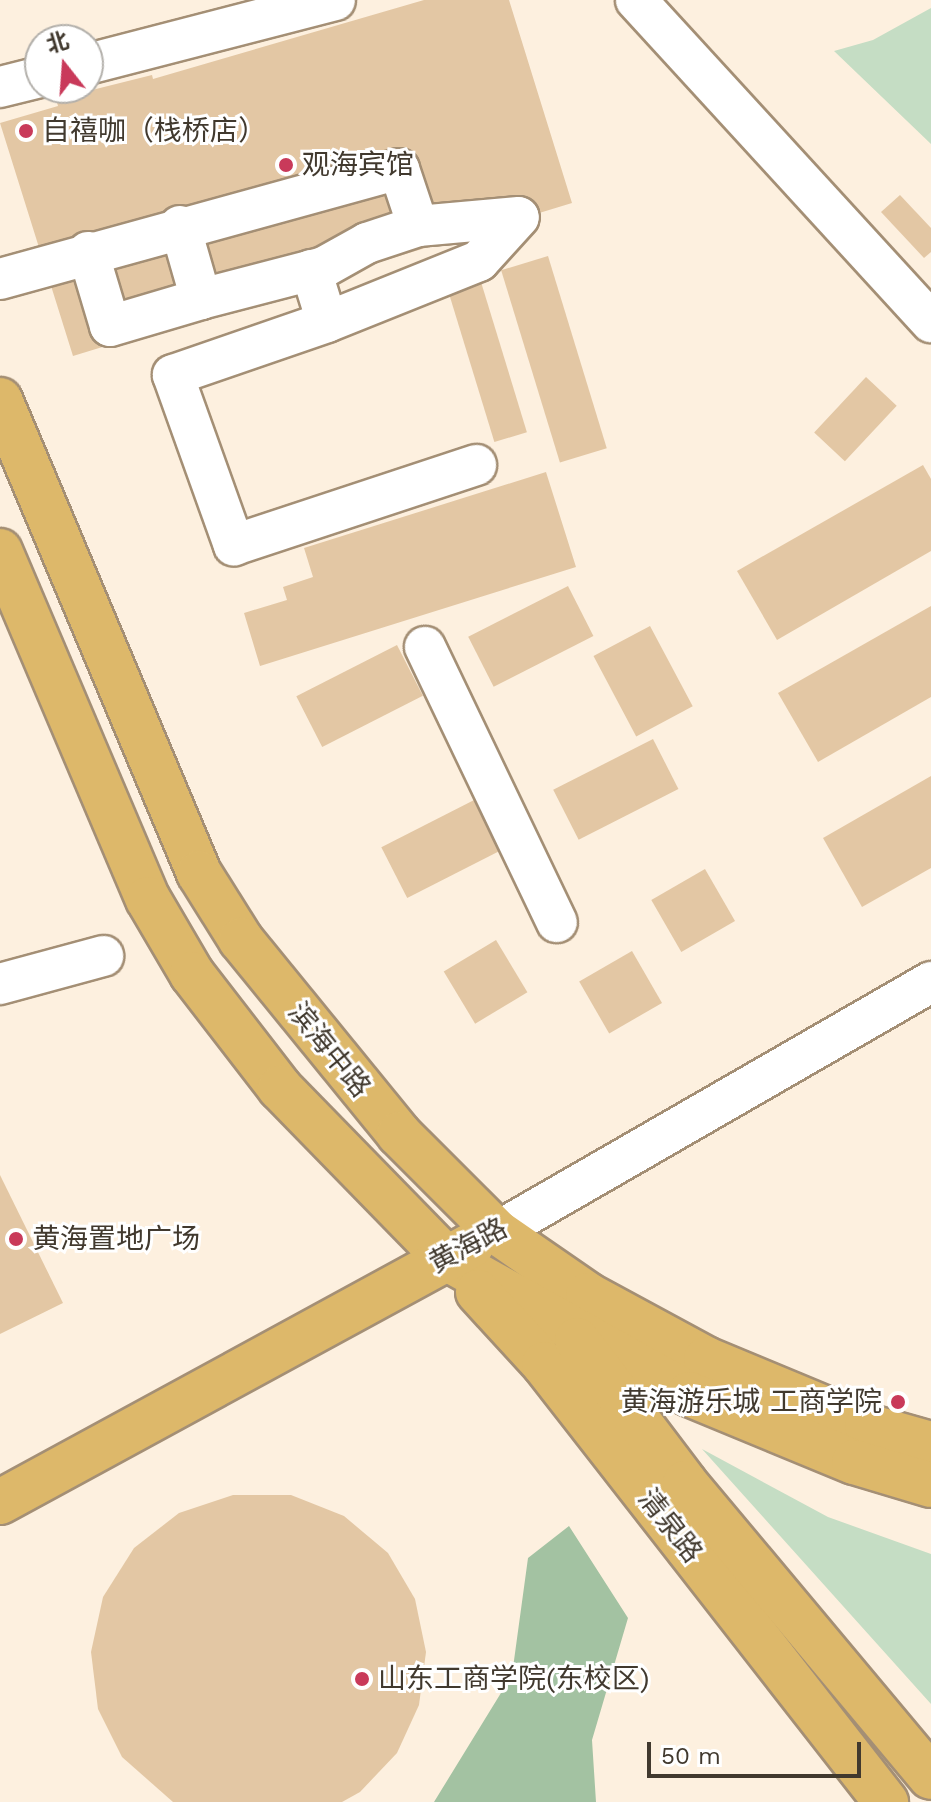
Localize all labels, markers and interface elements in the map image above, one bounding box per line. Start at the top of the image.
north arrow [24,24,104,104]
text: 北 [43,27,72,58]
place label: 自禧咖（栈桥店） [42,114,266,148]
marker: 自禧咖（栈桥店） [17,122,35,140]
place label: 观海宾馆 [302,148,414,182]
marker: 观海宾馆 [277,156,295,174]
street label: 滨海中路 [281,996,377,1104]
street label: 黄海路 [423,1211,513,1281]
place label: 黄海置地广场 [32,1222,200,1256]
marker: 黄海置地广场 [7,1230,25,1248]
place label: 黄海游乐城 工商学院 [620,1385,882,1419]
marker: 黄海游乐城 工商学院 [889,1393,907,1411]
street label: 清泉路 [631,1483,709,1569]
place label: 山东工商学院(东校区) [378,1662,650,1696]
marker: 山东工商学院(东校区) [353,1670,371,1688]
scale bar [651,1726,865,1776]
text: 50 m [661,1742,721,1770]

